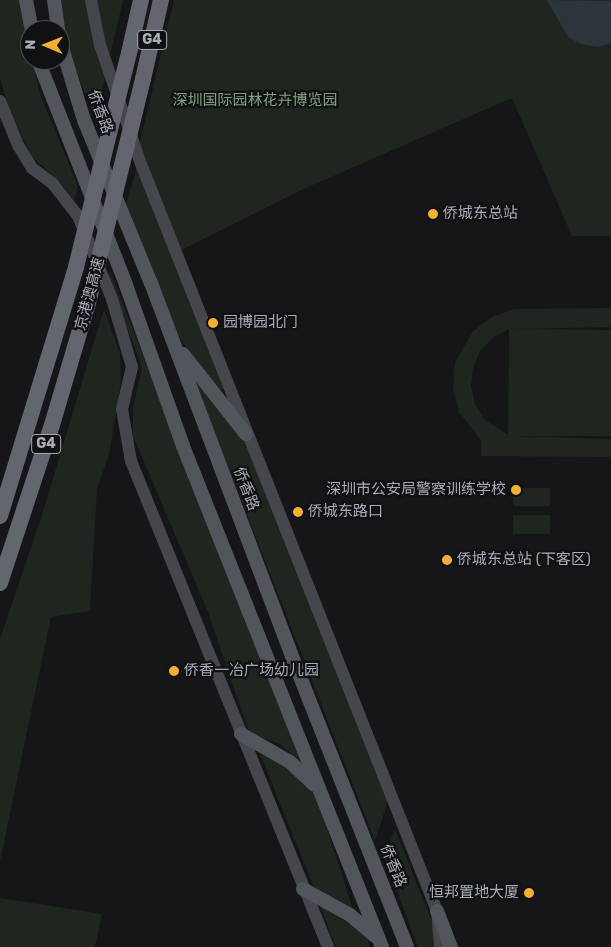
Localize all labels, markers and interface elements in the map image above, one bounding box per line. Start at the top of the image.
north arrow [20,20,70,70]
road number: G4 [137,28,167,52]
text: N [22,40,39,50]
street label: 侨香路 [84,88,116,136]
park label: 深圳国际园林花卉博览园 [173,92,337,110]
place label: 侨城东总站 [443,205,518,223]
marker: 侨城东总站 [427,208,439,220]
street label: 京港澳高速 [72,255,108,333]
place label: 园博园北门 [223,314,298,332]
marker: 园博园北门 [207,317,219,329]
road number: G4 [31,432,61,456]
street label: 侨香路 [230,465,262,513]
place label: 深圳市公安局警察训练学校 [326,481,506,499]
marker: 深圳市公安局警察训练学校 [510,484,522,496]
place label: 侨城东路口 [308,503,383,521]
marker: 侨城东路口 [292,506,304,518]
place label: 侨城东总站 (下客区) [457,551,591,569]
marker: 侨城东总站 (下客区) [441,554,453,566]
place label: 侨香一冶广场幼儿园 [184,662,319,680]
marker: 侨香一冶广场幼儿园 [168,665,180,677]
street label: 侨香路 [376,842,410,890]
place label: 恒邦置地大厦 [429,884,519,902]
marker: 恒邦置地大厦 [523,887,535,899]

